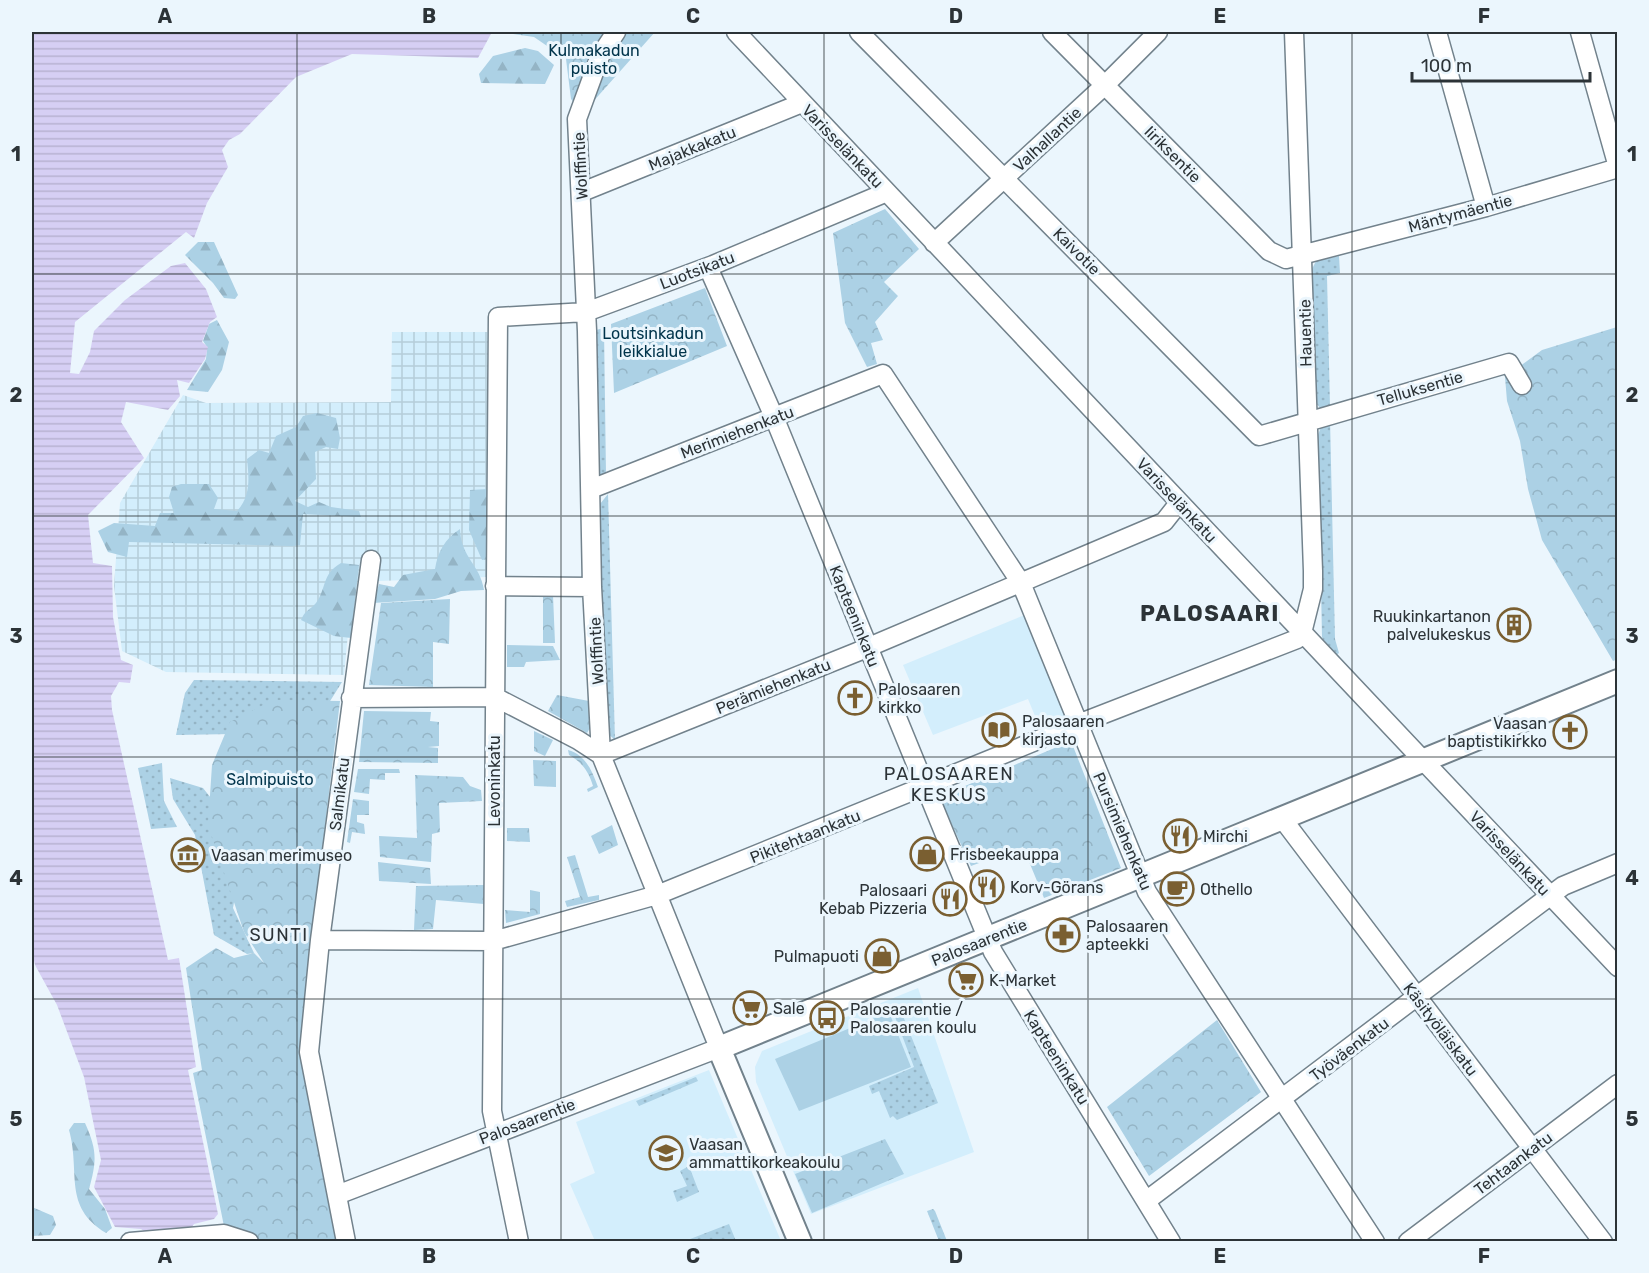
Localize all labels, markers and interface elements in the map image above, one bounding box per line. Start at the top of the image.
text: A [158,4,173,28]
text: B [422,4,436,28]
text: C [686,4,700,28]
text: D [949,4,963,28]
text: E [1214,4,1226,28]
text: F [1478,4,1490,28]
park label: Kulmakadun puisto [548,41,640,78]
scale bar [1412,45,1590,83]
text: 100 m [1421,55,1472,77]
street label: Varisselänkatu [798,101,887,192]
street label: Valhallantie [1009,103,1085,176]
street label: Majakkakatu [646,122,739,175]
street label: Iiriksentie [1140,122,1205,187]
street label: Wolffintie [569,132,592,200]
text: 1 [11,142,21,166]
text: 1 [1627,142,1637,166]
street label: Mäntymäentie [1406,190,1514,236]
street label: Kaivotie [1049,224,1104,279]
street label: Luotsikatu [657,248,737,293]
street label: Hauentie [1295,299,1316,367]
park label: Loutsinkadun leikkialue [602,324,704,361]
street label: Telluksentie [1375,367,1465,410]
text: 2 [10,383,23,407]
text: 2 [1626,383,1639,407]
street label: Merimiehenkatu [678,402,797,463]
street label: Varisselänkatu [1133,454,1221,547]
street label: Kapteeninkatu [826,563,884,670]
district label: PALOSAARI [1140,600,1280,627]
place label: Ruukinkartanon palvelukeskus [1373,607,1491,644]
building icon: Ruukinkartanon palvelukeskus [1496,607,1532,643]
street label: Wolffintie [585,617,608,685]
text: 3 [9,624,23,648]
text: 3 [1625,624,1639,648]
street label: Perämiehenkatu [713,655,833,718]
church icon: Palosaaren kirkko [837,680,873,716]
place label: Palosaaren kirkko [878,680,960,717]
library icon: Palosaaren kirjasto [981,712,1017,748]
place label: Palosaaren kirjasto [1022,712,1104,749]
place label: Vaasan baptistikirkko [1447,714,1547,751]
church icon: Vaasan baptistikirkko [1552,714,1588,750]
street label: Levoninkatu [485,735,504,827]
street label: Salmikatu [326,756,353,832]
district label: PALOSAAREN KESKUS [884,763,1014,806]
street label: Pursimiehenkatu [1089,769,1156,893]
park label: Salmipuisto [226,770,314,789]
street label: Pikitehtaankatu [747,806,863,867]
street label: Varisselänkatu [1466,807,1554,900]
restaurant icon: Mirchi [1162,818,1198,854]
place label: Mirchi [1203,827,1248,846]
shop icon: Frisbeekauppa [909,836,945,872]
museum icon: Vaasan merimuseo [170,837,206,873]
place label: Frisbeekauppa [950,845,1059,864]
place label: Vaasan merimuseo [211,846,352,865]
text: 4 [9,866,23,890]
text: 4 [1625,866,1639,890]
restaurant icon: Korv-Görans [969,869,1005,905]
cafe icon: Othello [1159,871,1195,907]
place label: Korv-Görans [1010,878,1103,897]
place label: Othello [1200,880,1253,899]
place label: Palosaari Kebab Pizzeria [819,881,927,918]
restaurant icon: Palosaari Kebab Pizzeria [932,881,968,917]
street label: Palosaarentie [929,915,1030,970]
pharmacy icon: Palosaaren apteekki [1045,917,1081,953]
place label: Palosaaren apteekki [1086,917,1168,954]
district label: SUNTI [249,924,309,946]
shop icon: Pulmapuoti [864,938,900,974]
place label: Pulmapuoti [774,947,859,966]
supermarket icon: K-Market [948,962,984,998]
place label: K-Market [989,971,1056,990]
street label: Käsityöläiskatu [1399,979,1482,1080]
supermarket icon: Sale [732,990,768,1026]
place label: Sale [773,999,805,1018]
bus stop icon: Palosaarentie / Palosaaren koulu [809,1000,845,1036]
place label: Palosaarentie / Palosaaren koulu [850,1000,977,1037]
street label: Kapteeninkatu [1020,1006,1093,1108]
street label: Työväenkatu [1306,1013,1393,1085]
street label: Palosaarentie [476,1094,578,1149]
text: 5 [10,1107,23,1131]
text: 5 [1626,1107,1639,1131]
street label: Tehtaankatu [1471,1128,1556,1199]
school or university icon: Vaasan ammattikorkeakoulu [648,1135,684,1171]
place label: Vaasan ammattikorkeakoulu [689,1135,840,1172]
text: A [158,1244,173,1268]
text: B [422,1244,436,1268]
text: C [686,1244,700,1268]
text: D [949,1244,963,1268]
text: E [1214,1244,1226,1268]
text: F [1478,1244,1490,1268]

